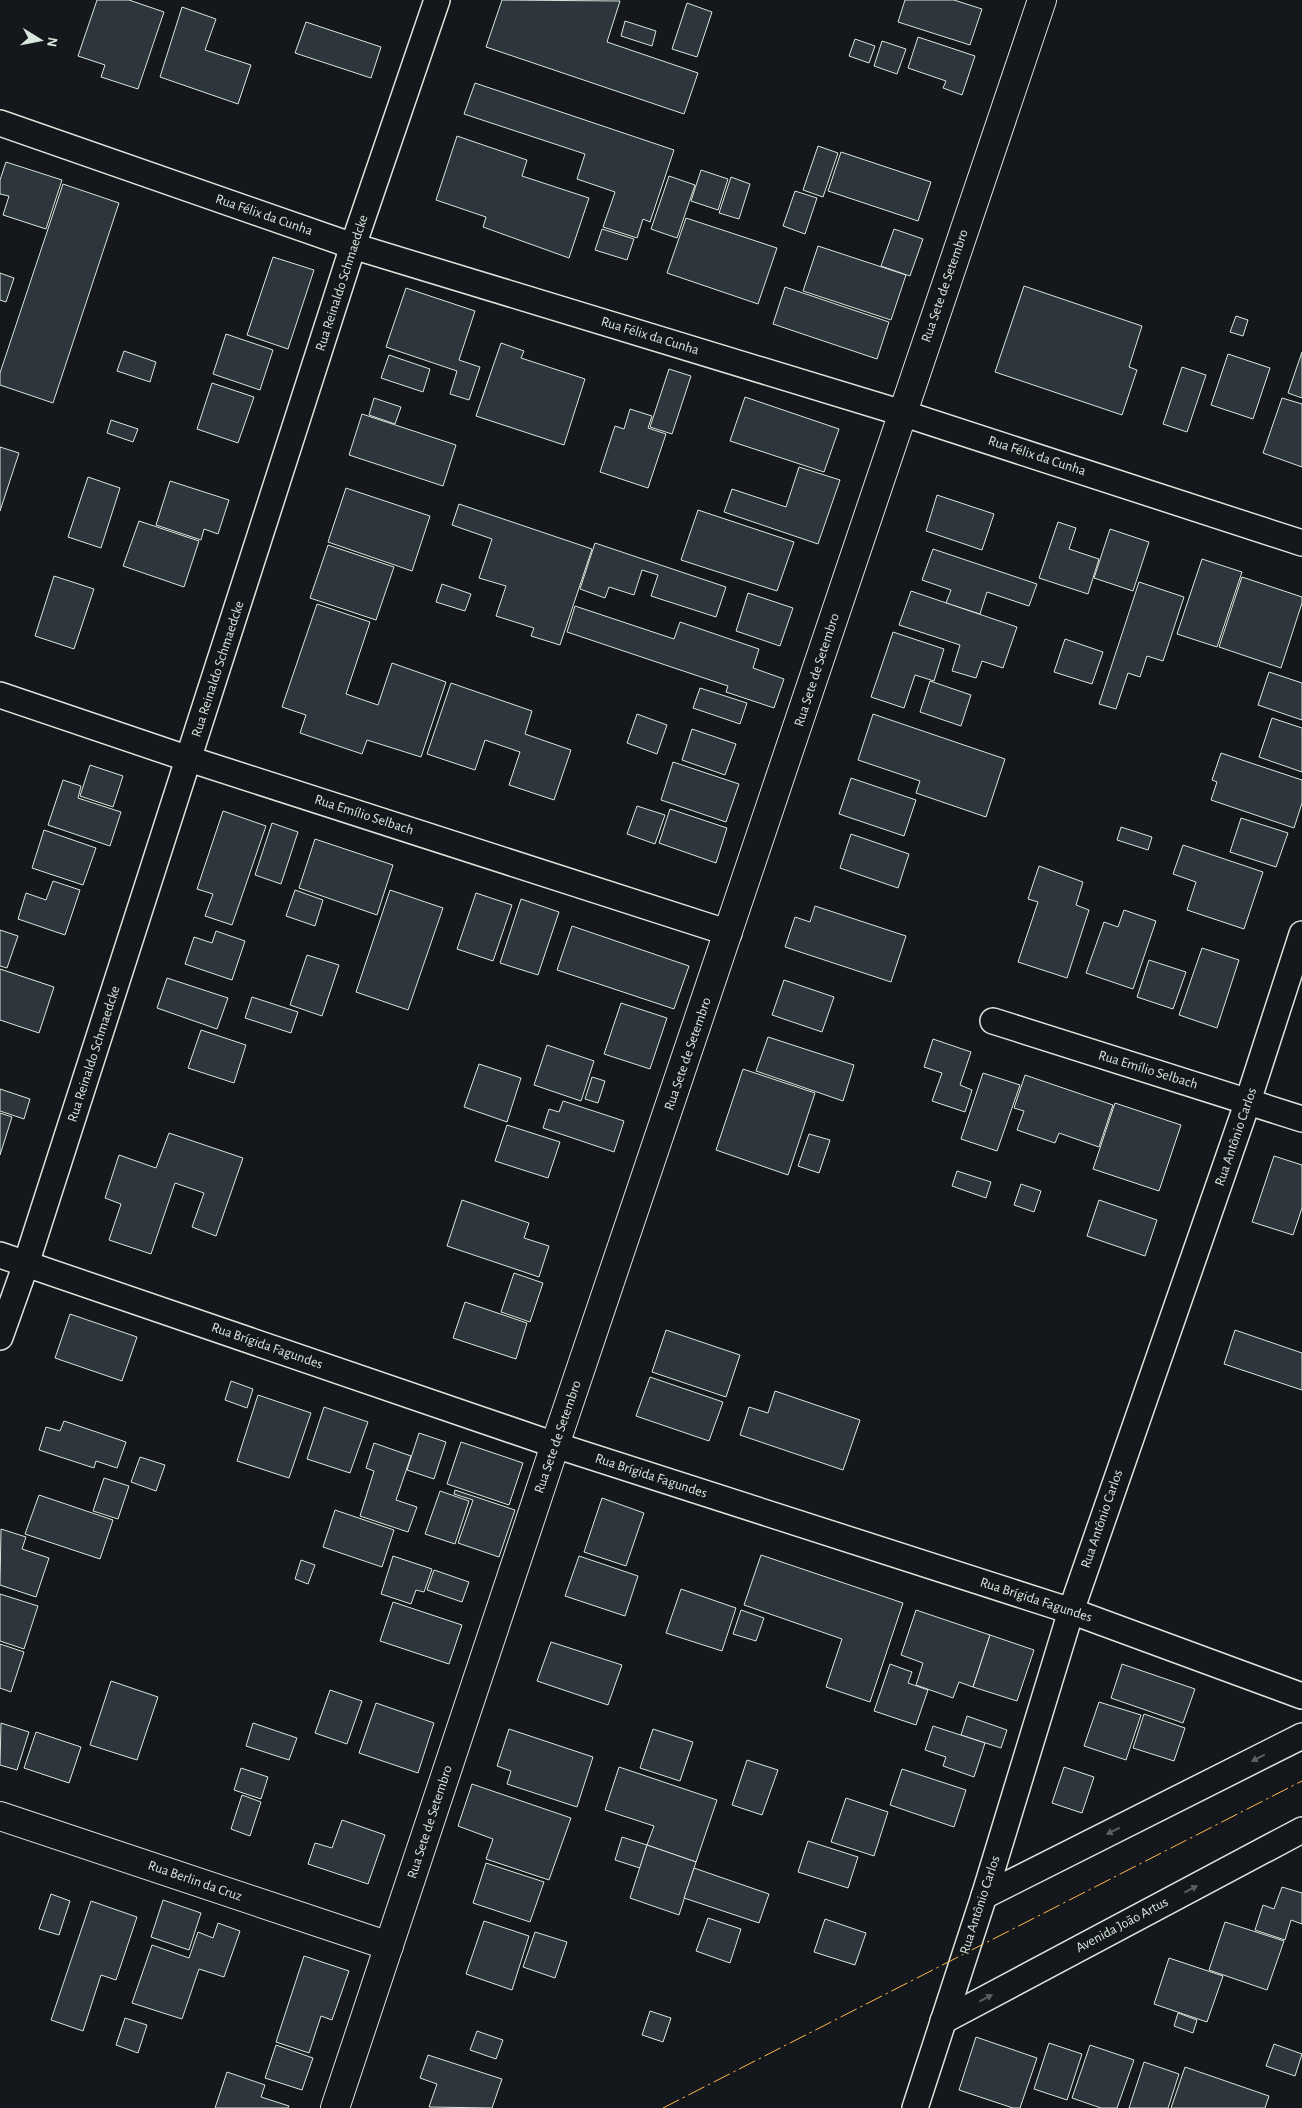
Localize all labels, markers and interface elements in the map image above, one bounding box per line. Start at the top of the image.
north arrow [15,15,65,65]
text: N [44,36,60,48]
street label: Rua Félix da Cunha [214,192,315,238]
street label: Rua Reinaldo Schmaedcke [313,213,371,353]
street label: Rua Sete de Setembro [919,228,971,344]
street label: Rua Félix da Cunha [599,314,701,358]
street label: Rua Félix da Cunha [986,434,1088,479]
street label: Rua Reinaldo Schmaedcke [189,599,247,739]
street label: Rua Sete de Setembro [792,611,842,728]
street label: Rua Emílio Selbach [313,792,415,838]
street label: Rua Reinaldo Schmaedcke [65,984,123,1124]
street label: Rua Sete de Setembro [662,996,714,1112]
street label: Rua Emílio Selbach [1097,1048,1199,1092]
street label: Rua Antônio Carlos [1213,1086,1259,1188]
street label: Rua Brígida Fagundes [209,1320,325,1372]
street label: Rua Sete de Setembro [532,1379,584,1495]
street label: Rua Brígida Fagundes [593,1451,709,1501]
street label: Rua Antônio Carlos [1079,1468,1125,1570]
street label: Rua Brígida Fagundes [978,1575,1094,1625]
one-way arrow [1251,1754,1266,1762]
street label: Rua Sete de Setembro [405,1763,455,1880]
one-way arrow [1106,1827,1120,1835]
street label: Rua Antônio Carlos [957,1854,1003,1956]
street label: Rua Berlin da Cruz [146,1858,244,1904]
one-way arrow [1184,1885,1198,1893]
street label: Avenida João Artus [1073,1895,1171,1955]
one-way arrow [978,1994,993,2002]

